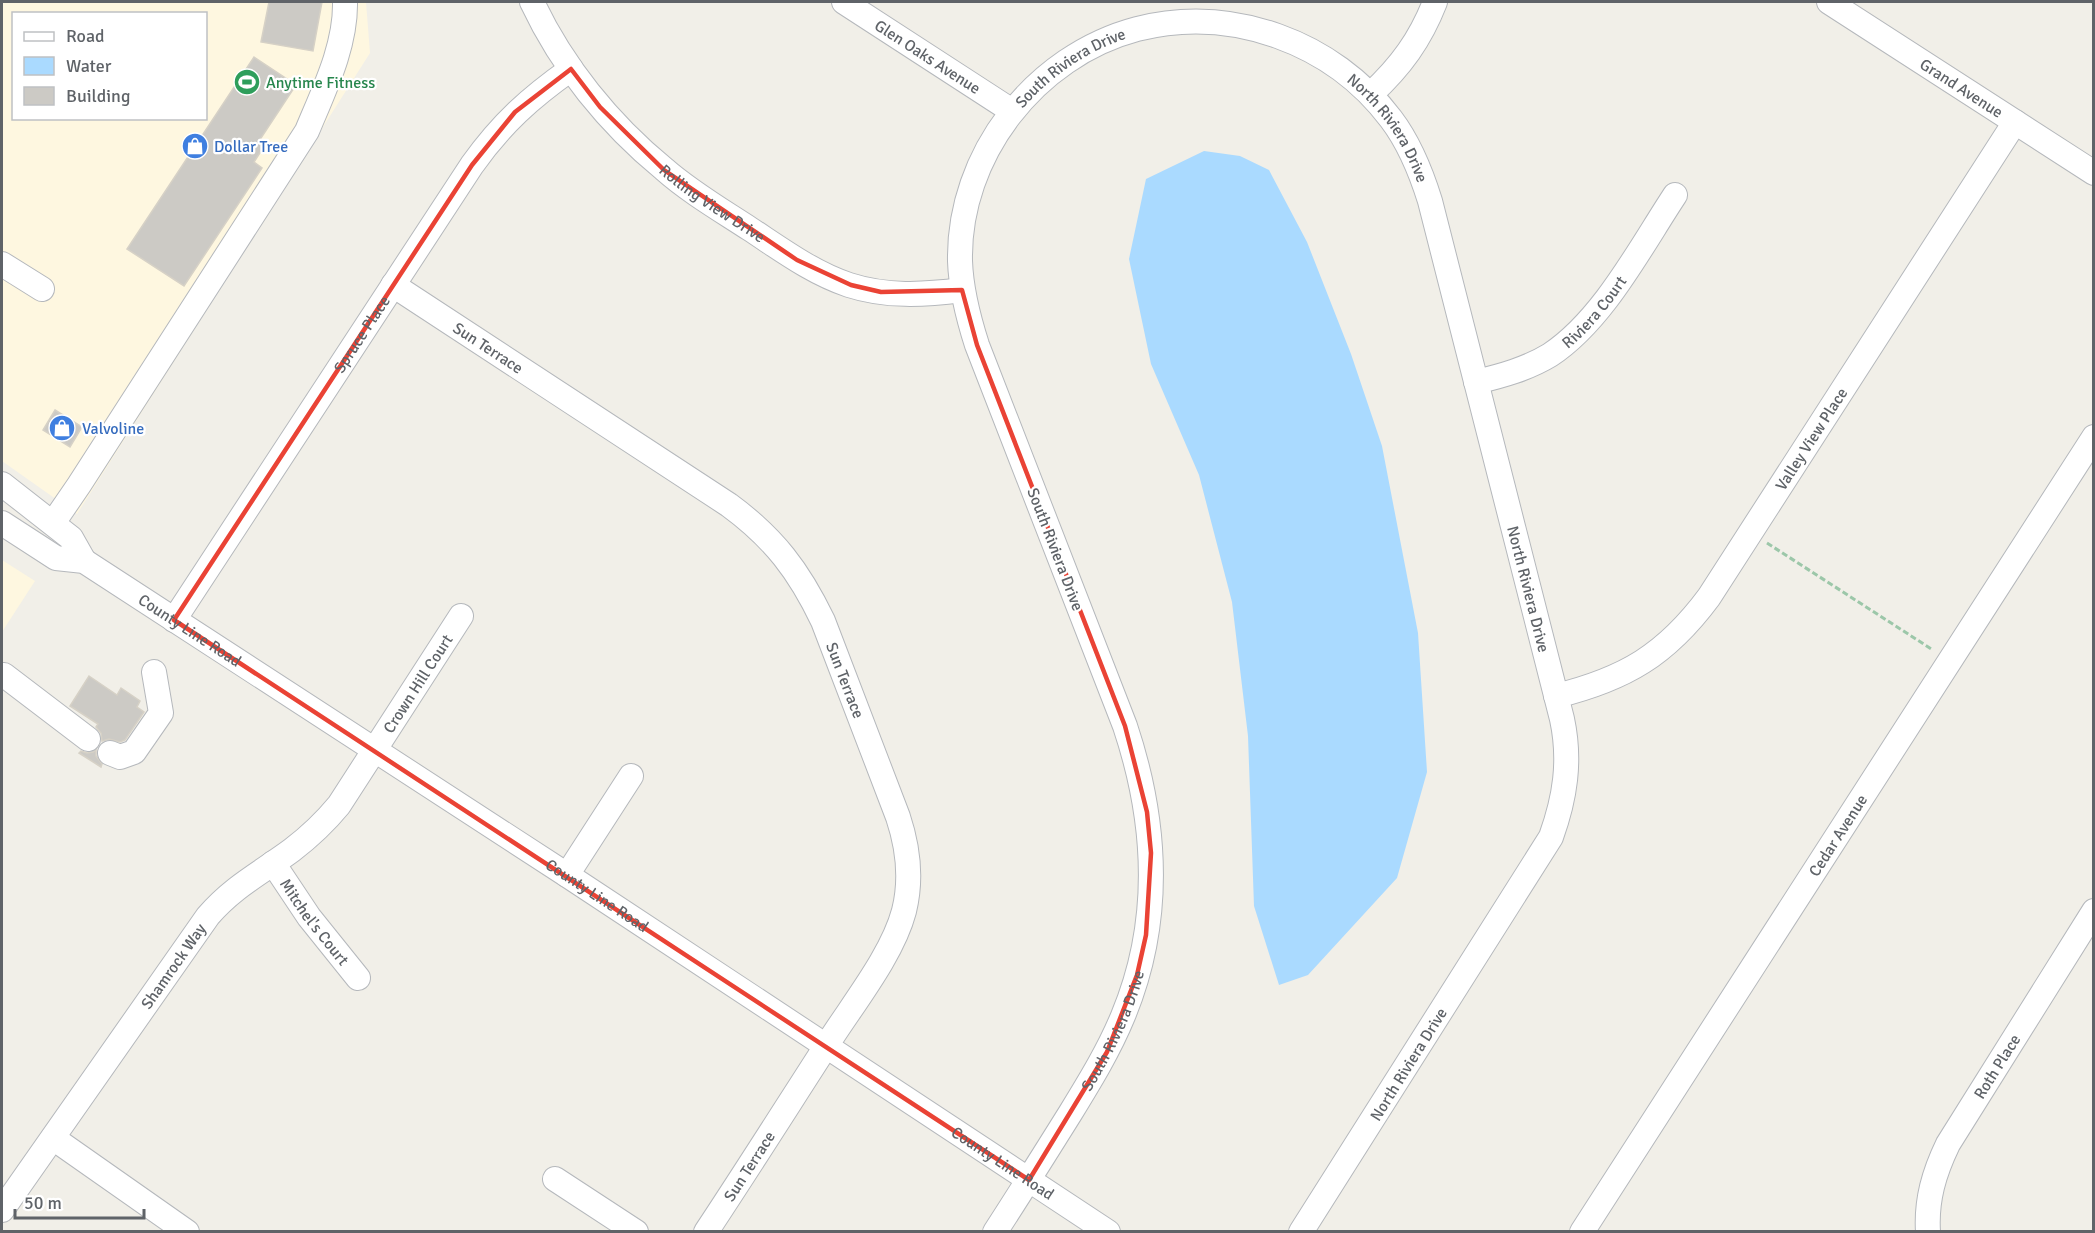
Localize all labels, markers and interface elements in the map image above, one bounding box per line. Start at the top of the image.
legend [12,12,207,120]
street label: Glen Oaks Avenue [871,16,984,99]
street label: South Riviera Drive [1011,24,1128,112]
text: Road [66,25,105,47]
street label: Grand Avenue [1916,54,2007,123]
text: Water [66,55,112,77]
sports icon: Anytime Fitness [232,67,262,97]
street label: North Riviera Drive [1343,70,1432,185]
place label: Anytime Fitness [266,73,375,93]
text: Building [66,85,130,107]
shop icon: Dollar Tree [180,131,210,161]
place label: Dollar Tree [214,137,288,157]
street label: Rolling View Drive [655,160,769,247]
street label: Riviera Court [1558,272,1631,353]
street label: Spruce Place [330,292,395,377]
street label: Sun Terrace [449,318,527,378]
street label: Valley View Place [1771,384,1852,494]
shop icon: Valvoline [47,413,77,443]
place label: Valvoline [82,419,144,439]
street label: South Riviera Drive [1022,485,1088,614]
street label: North Riviera Drive [1502,524,1554,655]
street label: County Line Road [134,590,245,672]
street label: Crown Hill Court [379,630,458,737]
street label: Sun Terrace [821,640,868,721]
street label: Cedar Avenue [1805,791,1872,881]
street label: County Line Road [542,855,652,937]
street label: Mitchel's Court [275,875,353,970]
street label: Shamrock Way [137,919,211,1013]
street label: South Riviera Drive [1077,968,1149,1095]
street label: North Riviera Drive [1366,1004,1452,1125]
street label: Roth Place [1970,1031,2025,1103]
street label: County Line Road [947,1122,1058,1205]
street label: Sun Terrace [720,1128,780,1205]
scale bar [15,1182,144,1220]
text: 50 m [24,1192,62,1214]

